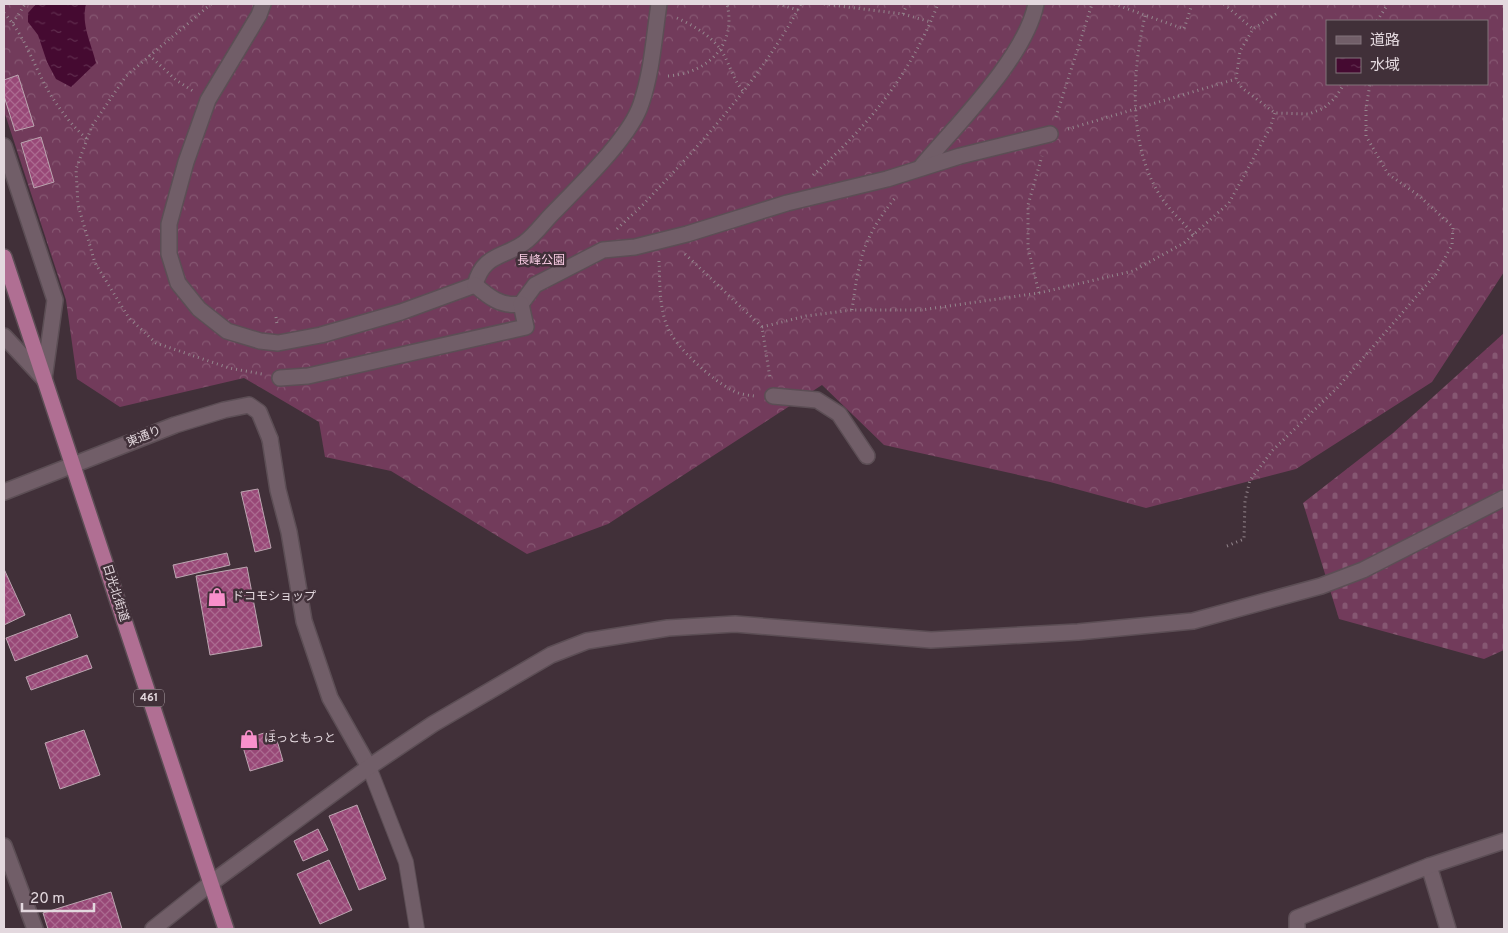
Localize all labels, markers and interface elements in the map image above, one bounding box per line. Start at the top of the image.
legend [1326,20,1488,85]
text: 道路 [1370,32,1400,51]
text: 水域 [1370,57,1400,76]
park label: 長峰公園 [517,253,565,269]
street label: 東通り [124,423,164,451]
street label: 日光北街道 [98,562,132,624]
shop icon: ドコモショップ [206,586,228,608]
place label: ドコモショップ [232,589,316,605]
road number: 461 [134,690,164,706]
shop icon: ほっともっと [238,728,260,750]
place label: ほっともっと [264,731,336,747]
scale bar [22,880,95,912]
text: 20 m [30,890,65,909]

